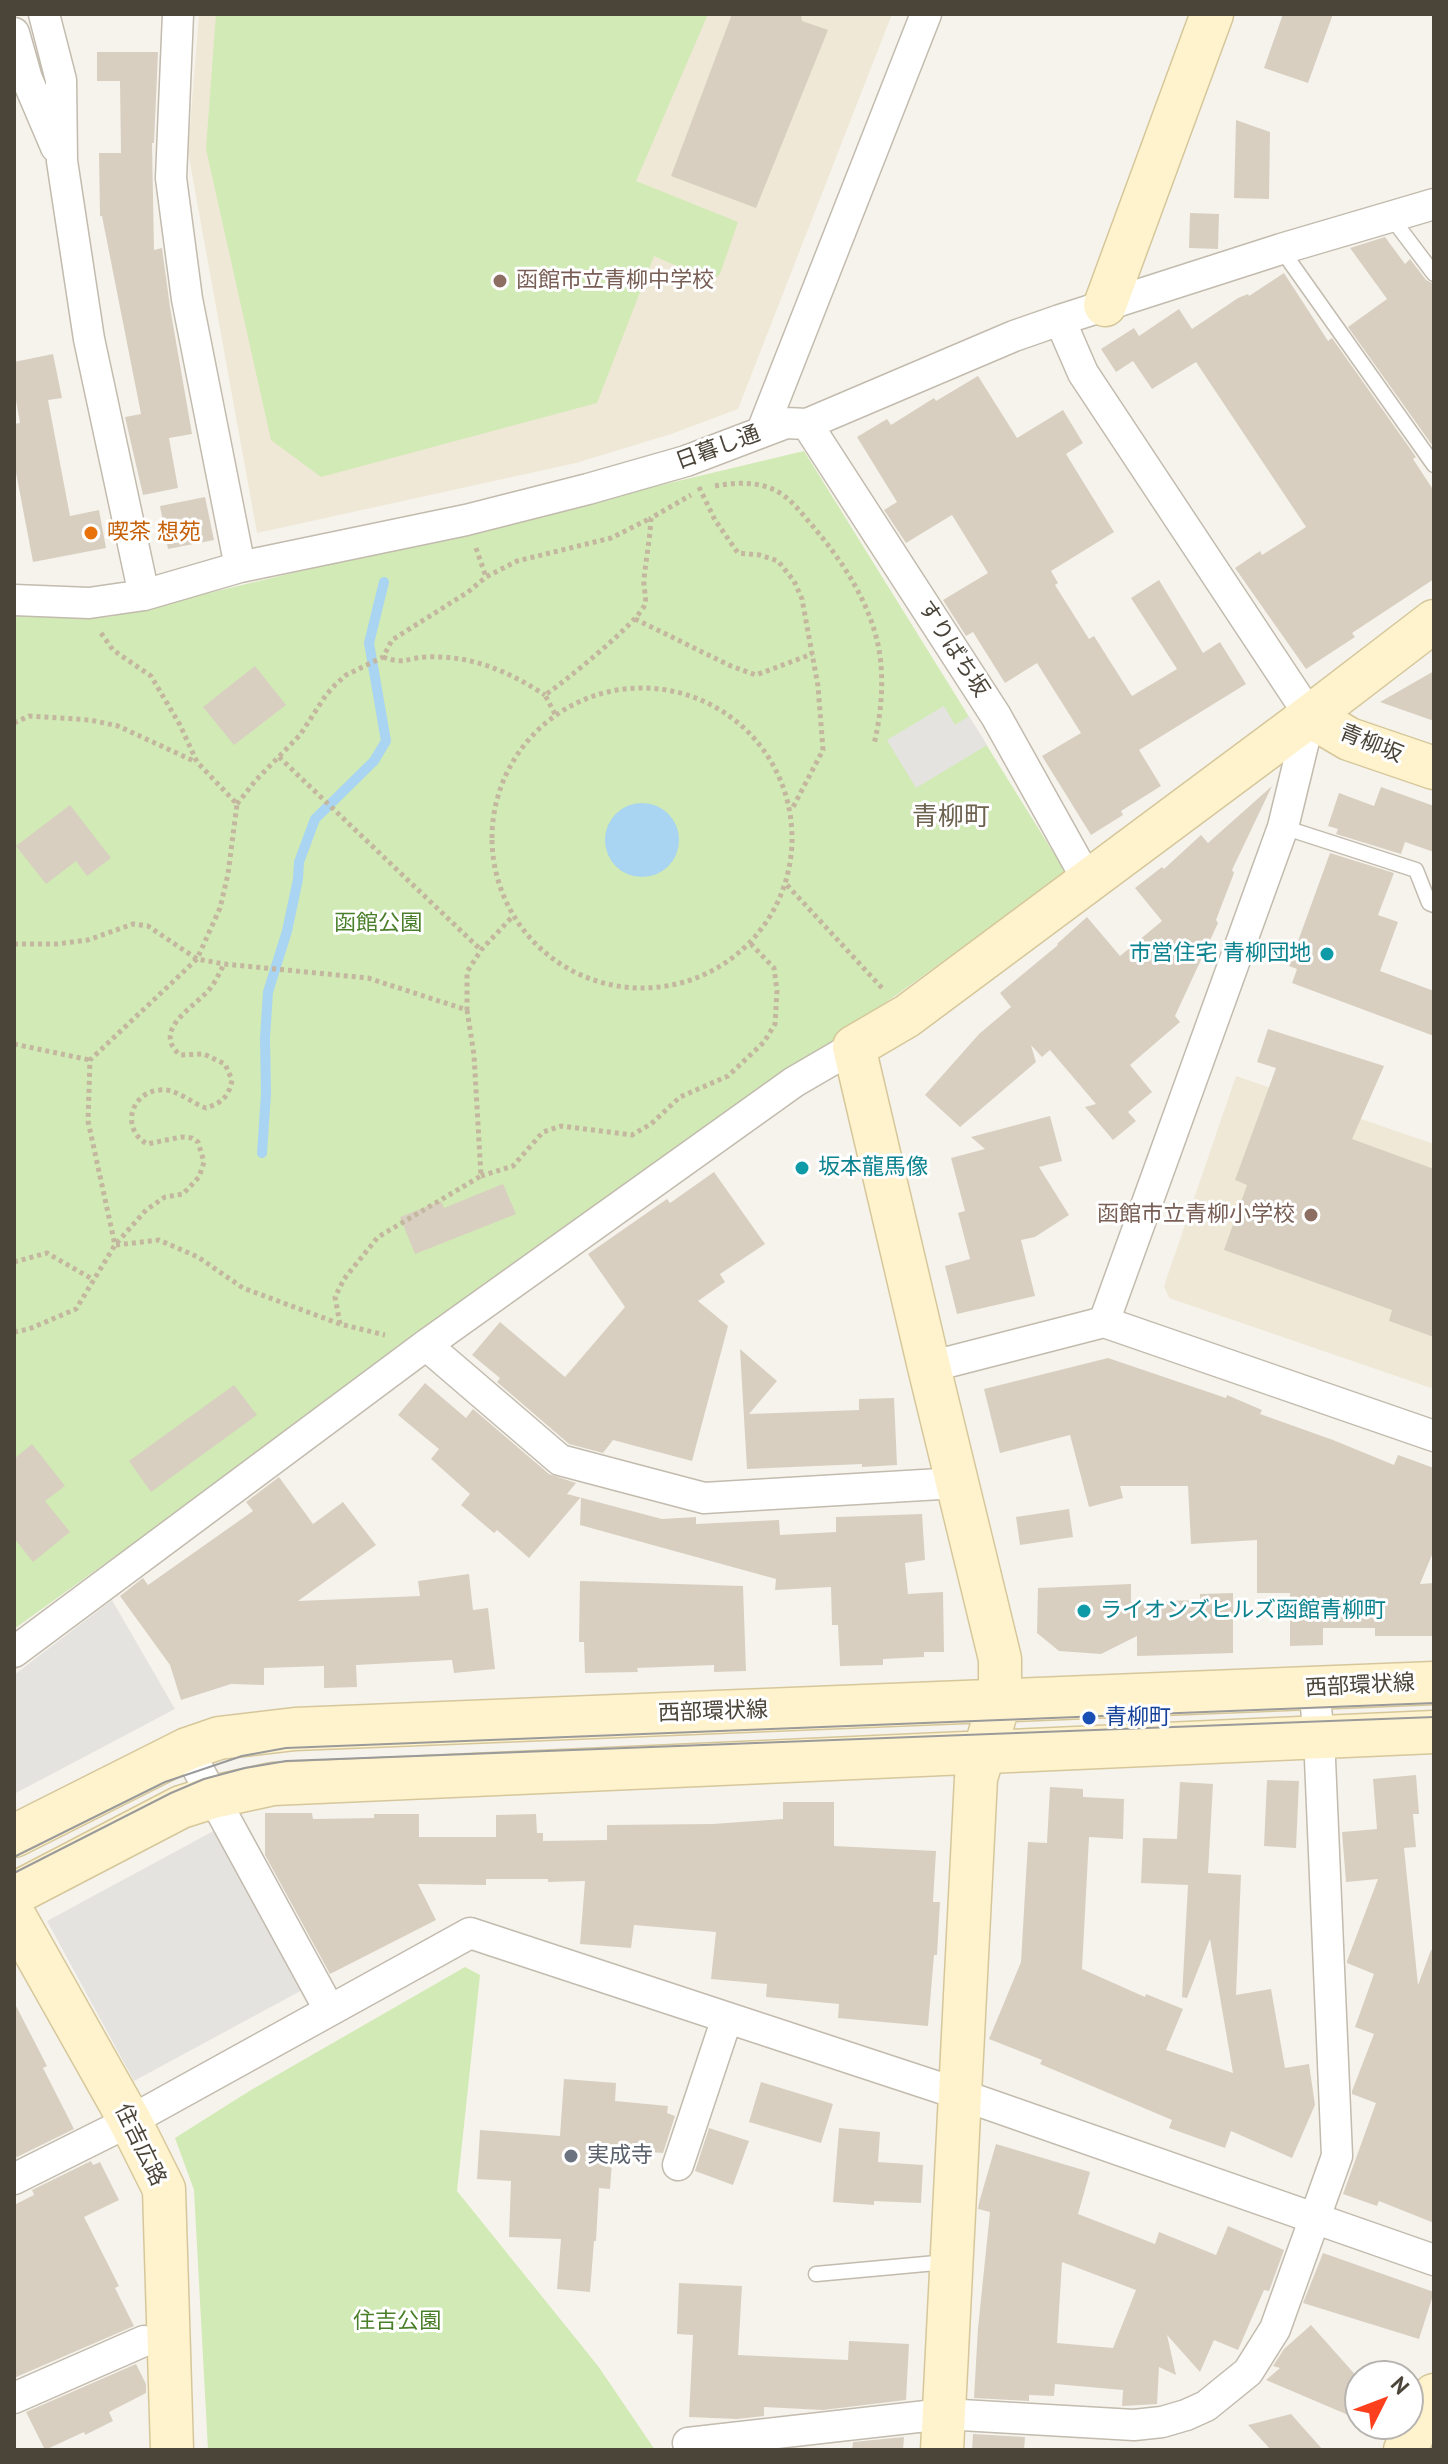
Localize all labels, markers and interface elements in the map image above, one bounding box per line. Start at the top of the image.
place label: 函館市立青柳中学校 [516,268,714,294]
marker: 函館市立青柳中学校 [491,272,509,290]
street label: 日暮し通 [672,421,764,475]
place label: 喫茶 想苑 [107,520,201,546]
marker: 喫茶 想苑 [82,524,100,542]
street label: すりばち坂 [912,596,994,702]
street label: 青柳坂 [1335,719,1407,769]
district label: 青柳町 [912,802,990,834]
park label: 函館公園 [334,911,422,937]
place label: 市営住宅 青柳団地 [1129,941,1311,967]
marker: 市営住宅 青柳団地 [1318,945,1336,963]
place label: 坂本龍馬像 [818,1155,928,1181]
marker: 坂本龍馬像 [793,1159,811,1177]
place label: 函館市立青柳小学校 [1097,1202,1295,1228]
marker: 函館市立青柳小学校 [1302,1206,1320,1224]
place label: ライオンズヒルズ函館青柳町 [1100,1598,1386,1624]
marker: ライオンズヒルズ函館青柳町 [1075,1602,1093,1620]
street label: 西部環状線 [1304,1670,1416,1702]
street label: 西部環状線 [658,1697,768,1727]
place label: 青柳町 [1105,1705,1171,1731]
marker: 青柳町 [1080,1709,1098,1727]
street label: 住吉広路 [109,2100,171,2190]
place label: 実成寺 [587,2143,653,2169]
marker: 実成寺 [562,2147,580,2165]
park label: 住吉公園 [353,2309,441,2335]
north arrow [1344,2360,1424,2440]
text: N [1385,2371,1416,2400]

